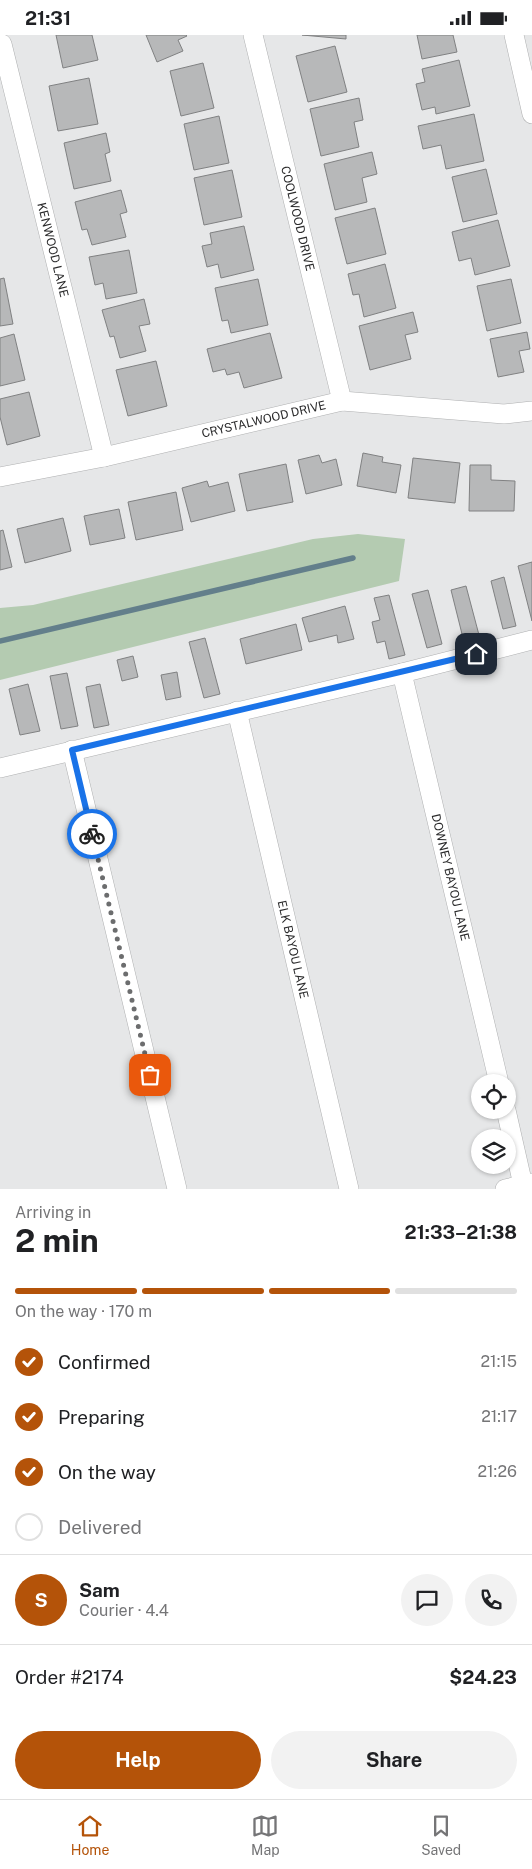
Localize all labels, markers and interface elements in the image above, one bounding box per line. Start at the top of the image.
text: 21:31 [25,7,71,29]
street label: COOLWOOD DRIVE [278,165,317,273]
street label: KENWOOD LANE [34,201,71,299]
street label: CRYSTALWOOD DRIVE [200,398,327,441]
pin [455,633,497,675]
icon: home [462,640,490,668]
courier [67,809,117,859]
street label: DOWNEY BAYOU LANE [429,813,472,942]
icon: bike [78,820,106,848]
street label: ELK BAYOU LANE [275,899,311,1000]
pin [129,1054,171,1096]
icon: bag [136,1061,164,1089]
map controls [471,1074,516,1174]
button: locate [471,1074,516,1119]
button: layers [471,1129,516,1174]
text: Arriving in [15,1203,91,1222]
text: 21:33–21:38 [405,1221,517,1243]
text: 2 min [15,1222,99,1259]
text: On the way · 170 m [15,1302,152,1321]
icon: check [15,1348,43,1376]
text: Confirmed [58,1351,151,1373]
text: 21:15 [481,1352,517,1371]
icon: check [15,1403,43,1431]
text: Preparing [58,1406,145,1428]
text: 21:17 [481,1407,517,1426]
icon: check [15,1458,43,1486]
text: On the way [58,1461,156,1483]
text: 21:26 [478,1462,517,1481]
text: Delivered [58,1516,142,1538]
button: chat [401,1574,453,1626]
button: phone [465,1574,517,1626]
text: Sam [79,1579,120,1601]
text: S [34,1589,48,1611]
text: Courier · 4.4 [79,1601,169,1620]
text: Order #2174 [15,1666,124,1688]
text: $24.23 [449,1666,517,1688]
button: Help [15,1731,261,1789]
button: Share [271,1731,517,1789]
tab: Home [71,1812,109,1858]
tab: Map [251,1812,279,1858]
tab: Saved [421,1812,461,1858]

